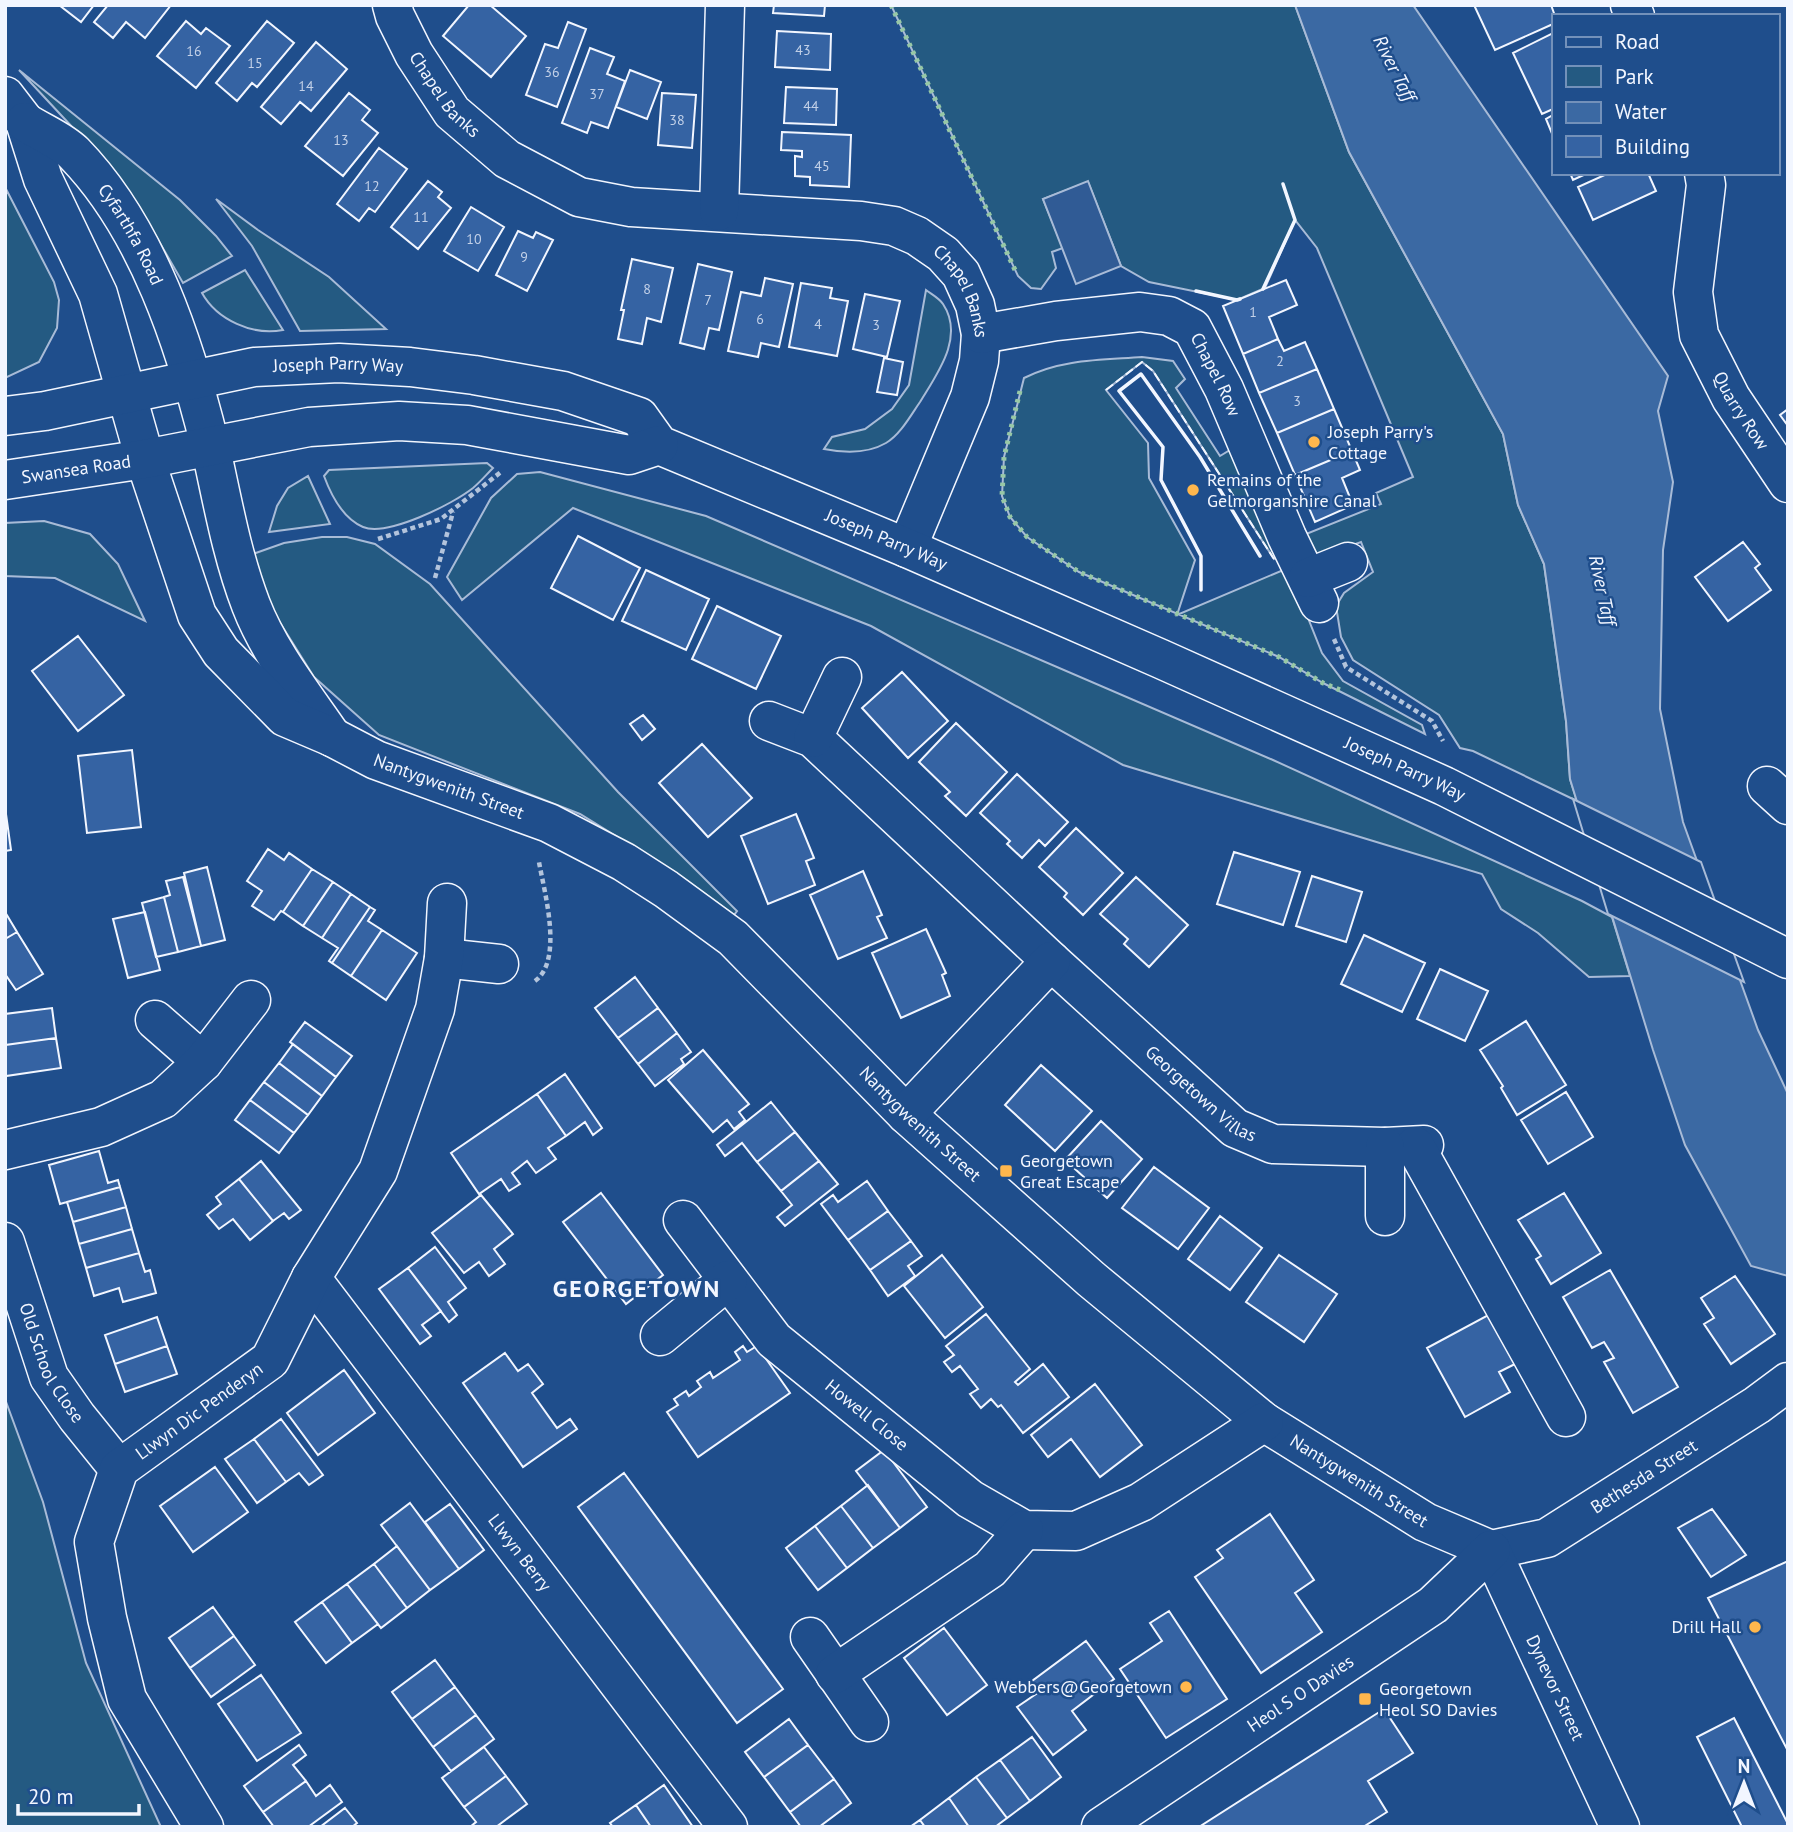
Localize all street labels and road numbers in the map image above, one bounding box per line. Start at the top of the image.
street label: Chapel Banks [404,47,485,142]
street label: Cyfarthfa Road [93,179,169,288]
street label: Chapel Banks [929,239,993,339]
street label: Chapel Row [1185,329,1247,420]
street label: Joseph Parry Way [271,351,404,378]
street label: Quarry Row [1708,367,1775,455]
street label: Swansea Road [20,449,132,488]
street label: Joseph Parry Way [821,503,952,576]
street label: Joseph Parry Way [1340,730,1470,806]
street label: Nantygwenith Street [371,748,527,824]
street label: Georgetown Villas [1141,1040,1260,1147]
street label: Nantygwenith Street [855,1061,986,1186]
street label: Old School Close [15,1300,89,1428]
street label: Llwyn Dic Penderyn [131,1357,267,1464]
street label: Howell Close [821,1374,914,1456]
street label: Nantygwenith Street [1286,1429,1433,1532]
street label: Bethesda Street [1586,1434,1701,1518]
street label: Llwyn Berry [483,1509,557,1596]
street label: Dynevor Street [1521,1631,1590,1744]
street label: Heol S O Davies [1243,1649,1358,1737]

